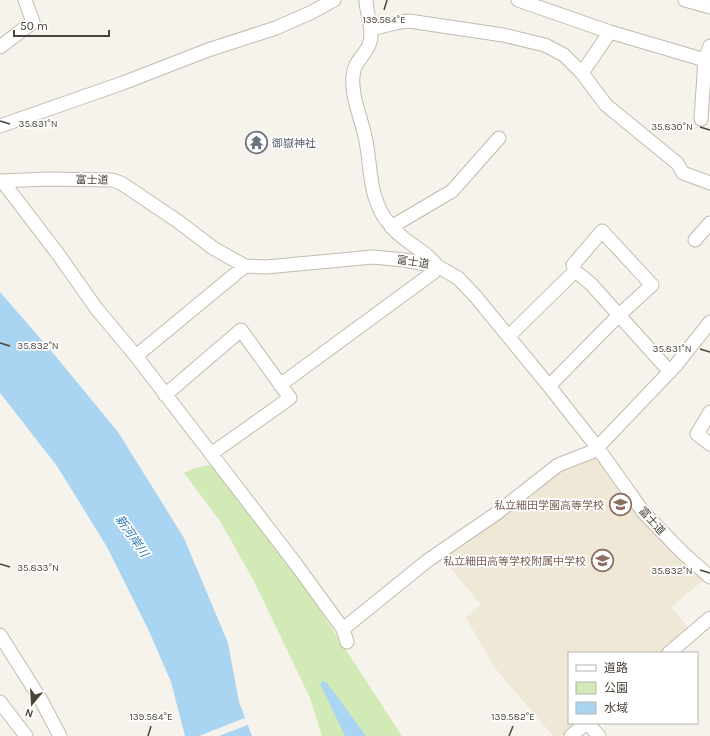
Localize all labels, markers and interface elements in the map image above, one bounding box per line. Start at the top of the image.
scale bar [14,12,109,38]
text: 139.584°E [362,14,406,26]
text: 50 m [20,19,48,33]
text: 35.831°N [19,118,57,130]
text: 35.830°N [651,121,693,133]
temple icon: 御嶽神社 [244,130,270,156]
place label: 御嶽神社 [271,137,316,150]
street label: 富士道 [75,173,109,187]
street label: 富士道 [396,253,430,271]
text: 35.832°N [17,340,59,352]
text: 35.831°N [653,343,691,355]
school or university icon: 私立細田学園高等学校 [607,492,633,518]
place label: 私立細田学園高等学校 [494,499,604,512]
street label: 富士道 [636,504,668,538]
water label: 新河岸川 [112,512,153,561]
school or university icon: 私立細田高等学校附属中学校 [589,548,615,574]
place label: 私立細田高等学校附属中学校 [443,555,586,568]
text: 35.833°N [17,562,59,574]
text: 35.832°N [651,565,693,577]
legend [568,652,698,724]
text: 道路 [604,661,628,675]
text: 公園 [604,681,628,695]
north arrow [12,684,52,724]
text: 水域 [604,701,628,715]
text: N [23,706,35,720]
text: 139.584°E [129,711,173,723]
text: 139.582°E [491,711,535,723]

